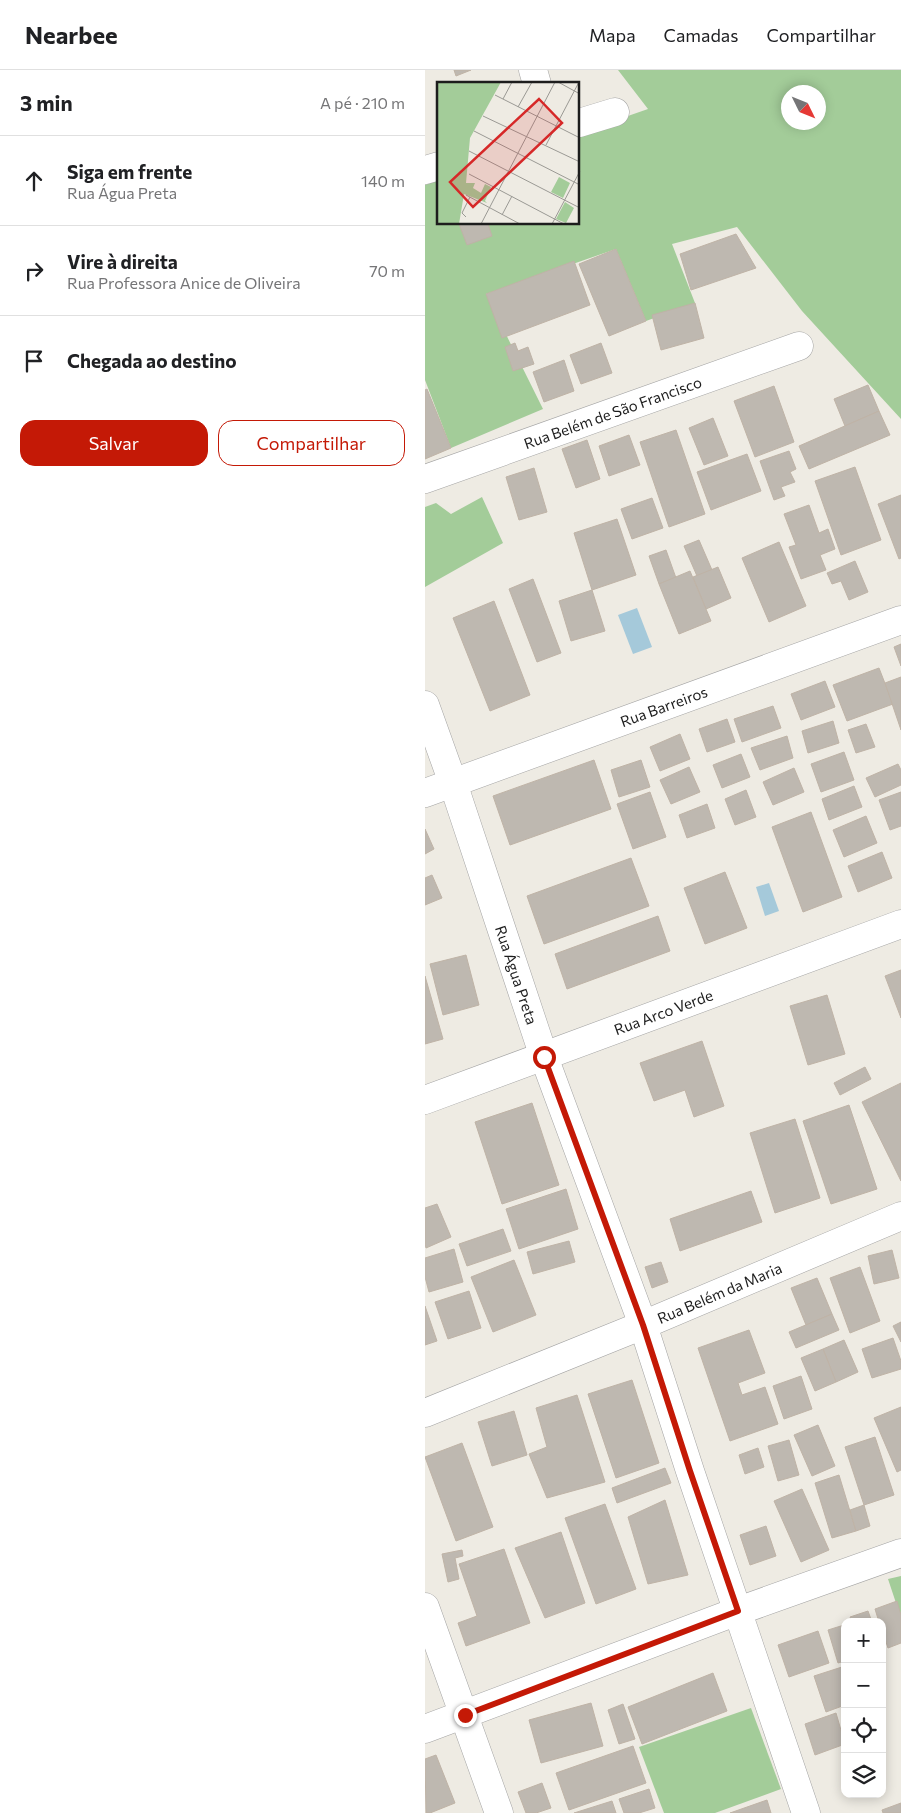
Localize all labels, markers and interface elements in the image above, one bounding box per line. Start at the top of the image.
text: Nearbee [25,20,118,49]
text: Mapa [589,24,636,46]
text: Camadas [664,24,738,46]
text: Compartilhar [766,24,876,46]
inset map [437,82,580,225]
north arrow [781,85,826,130]
text: 3 min [20,90,73,115]
text: A pé · 210 m [320,93,405,112]
text: Siga em frente [67,160,192,183]
icon: ahead [20,167,48,195]
text: 140 m [361,171,405,190]
text: Rua Água Preta [67,183,177,202]
text: Vire à direita [67,250,178,273]
icon: right [20,257,48,285]
text: 70 m [369,261,405,280]
text: Rua Professora Anice de Oliveira [67,273,301,292]
icon: arrive [20,347,48,375]
text: Chegada ao destino [67,349,237,372]
street label: Rua Belém de São Francisco [521,372,704,452]
button: Salvar [20,420,208,466]
button: Compartilhar [218,420,405,466]
street label: Rua Barreiros [618,682,710,730]
street label: Rua Água Preta [492,923,542,1027]
street label: Rua Arco Verde [611,985,715,1038]
route start [533,1046,556,1069]
street label: Rua Belém da Maria [654,1258,784,1327]
map controls [841,1618,886,1798]
button: + [841,1618,886,1663]
button: − [841,1663,886,1708]
route end [454,1704,477,1727]
button: locate [841,1708,886,1753]
button: layers [841,1753,886,1798]

